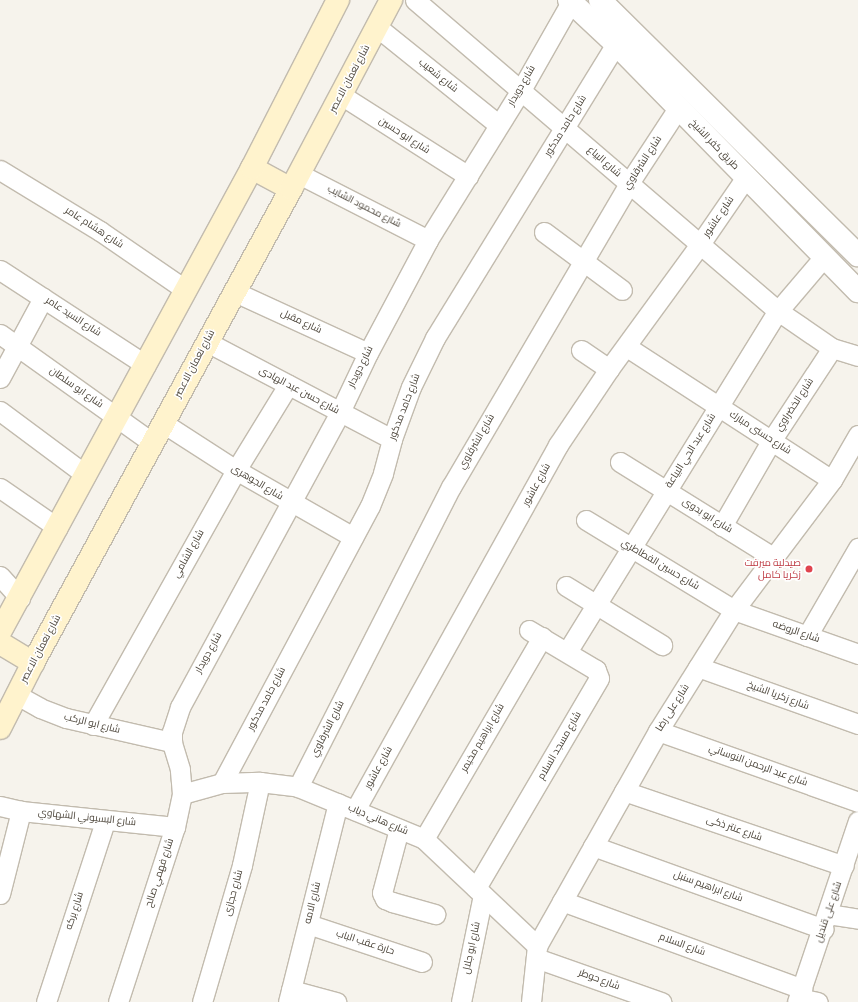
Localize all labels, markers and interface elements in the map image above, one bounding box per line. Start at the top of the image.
street label: شارع نعمان الاعصر [327,43,373,115]
street label: شارع شعيب [416,57,460,95]
street label: شارع دويدار [506,64,538,108]
street label: شارع حامد مدكور [542,93,590,159]
street label: شارع ابو حسين [376,115,432,157]
street label: طريق كفر الشيخ [687,117,741,173]
street label: شارع الشرقاوي [621,134,665,192]
street label: شارع البياع [585,144,623,180]
street label: شارع محمود الشايب [325,183,403,231]
street label: شارع عاشور [701,194,737,240]
street label: شارع هشام عامر [62,205,126,251]
street label: شارع السيد عامر [43,295,103,339]
street label: شارع مقبل [278,307,324,337]
street label: شارع نعمان الاعصر [172,328,218,400]
street label: شارع دويدار [346,344,376,390]
street label: شارع ابو سلطان [47,365,105,411]
street label: شارع حسن عبد الهادى [257,365,341,417]
street label: شارع حامد مدكور [387,372,423,442]
street label: شارع الخضراوي [773,376,817,434]
street label: شارع حسنى مبارك [727,409,793,457]
street label: شارع عبد الحي البياعة [663,411,719,491]
street label: شارع الشرقاوي [456,412,498,472]
street label: شارع عاشور [520,462,554,508]
street label: شارع الجوهرى [229,463,285,503]
street label: شارع ابو بدوى [680,496,734,536]
street label: شارع الشامي [171,528,207,580]
street label: شارع حسين الفطاطري [619,537,701,593]
place label: صيدلية ميرفت زكريا كامل [744,557,801,580]
marker: صيدلية ميرفت زكريا كامل [804,564,814,574]
street label: شارع نعمان الاعصر [18,613,64,685]
street label: شارع الروضه [771,618,821,646]
street label: شارع دويدار [193,630,225,676]
street label: شارع حامد مدكور [245,665,289,733]
street label: شارع زكريا الشيخ [745,679,811,713]
street label: شارع على رضا [654,682,692,734]
street label: شارع الشرقاوي [309,699,347,759]
street label: شارع ابراهيم مخيمر [459,702,507,774]
street label: شارع مسجد السلام [536,710,584,782]
street label: شارع ابو الركب [63,711,121,737]
street label: شارع عبد الرحمن النوساني [707,743,809,789]
street label: شارع عاشور [362,745,396,791]
street label: شارع هاني دياب [346,802,410,838]
street label: شارع البسيوني الشهاوي [37,807,137,829]
street label: شارع عنتر ذكى [705,814,763,844]
street label: شارع فهمي صالح [143,837,177,909]
street label: شارع حجازى [222,869,246,917]
street label: شارع ابراهيم سنبل [672,869,744,905]
street label: شارع على قنديل [813,880,845,944]
street label: شارع الامه [302,881,324,925]
street label: شارع بركه [63,891,87,931]
street label: شارع ابو جلال [461,921,483,975]
street label: حارة عقب الباب [334,928,396,958]
street label: شارع السلام [657,931,707,959]
street label: شارع حوطر [577,967,621,993]

